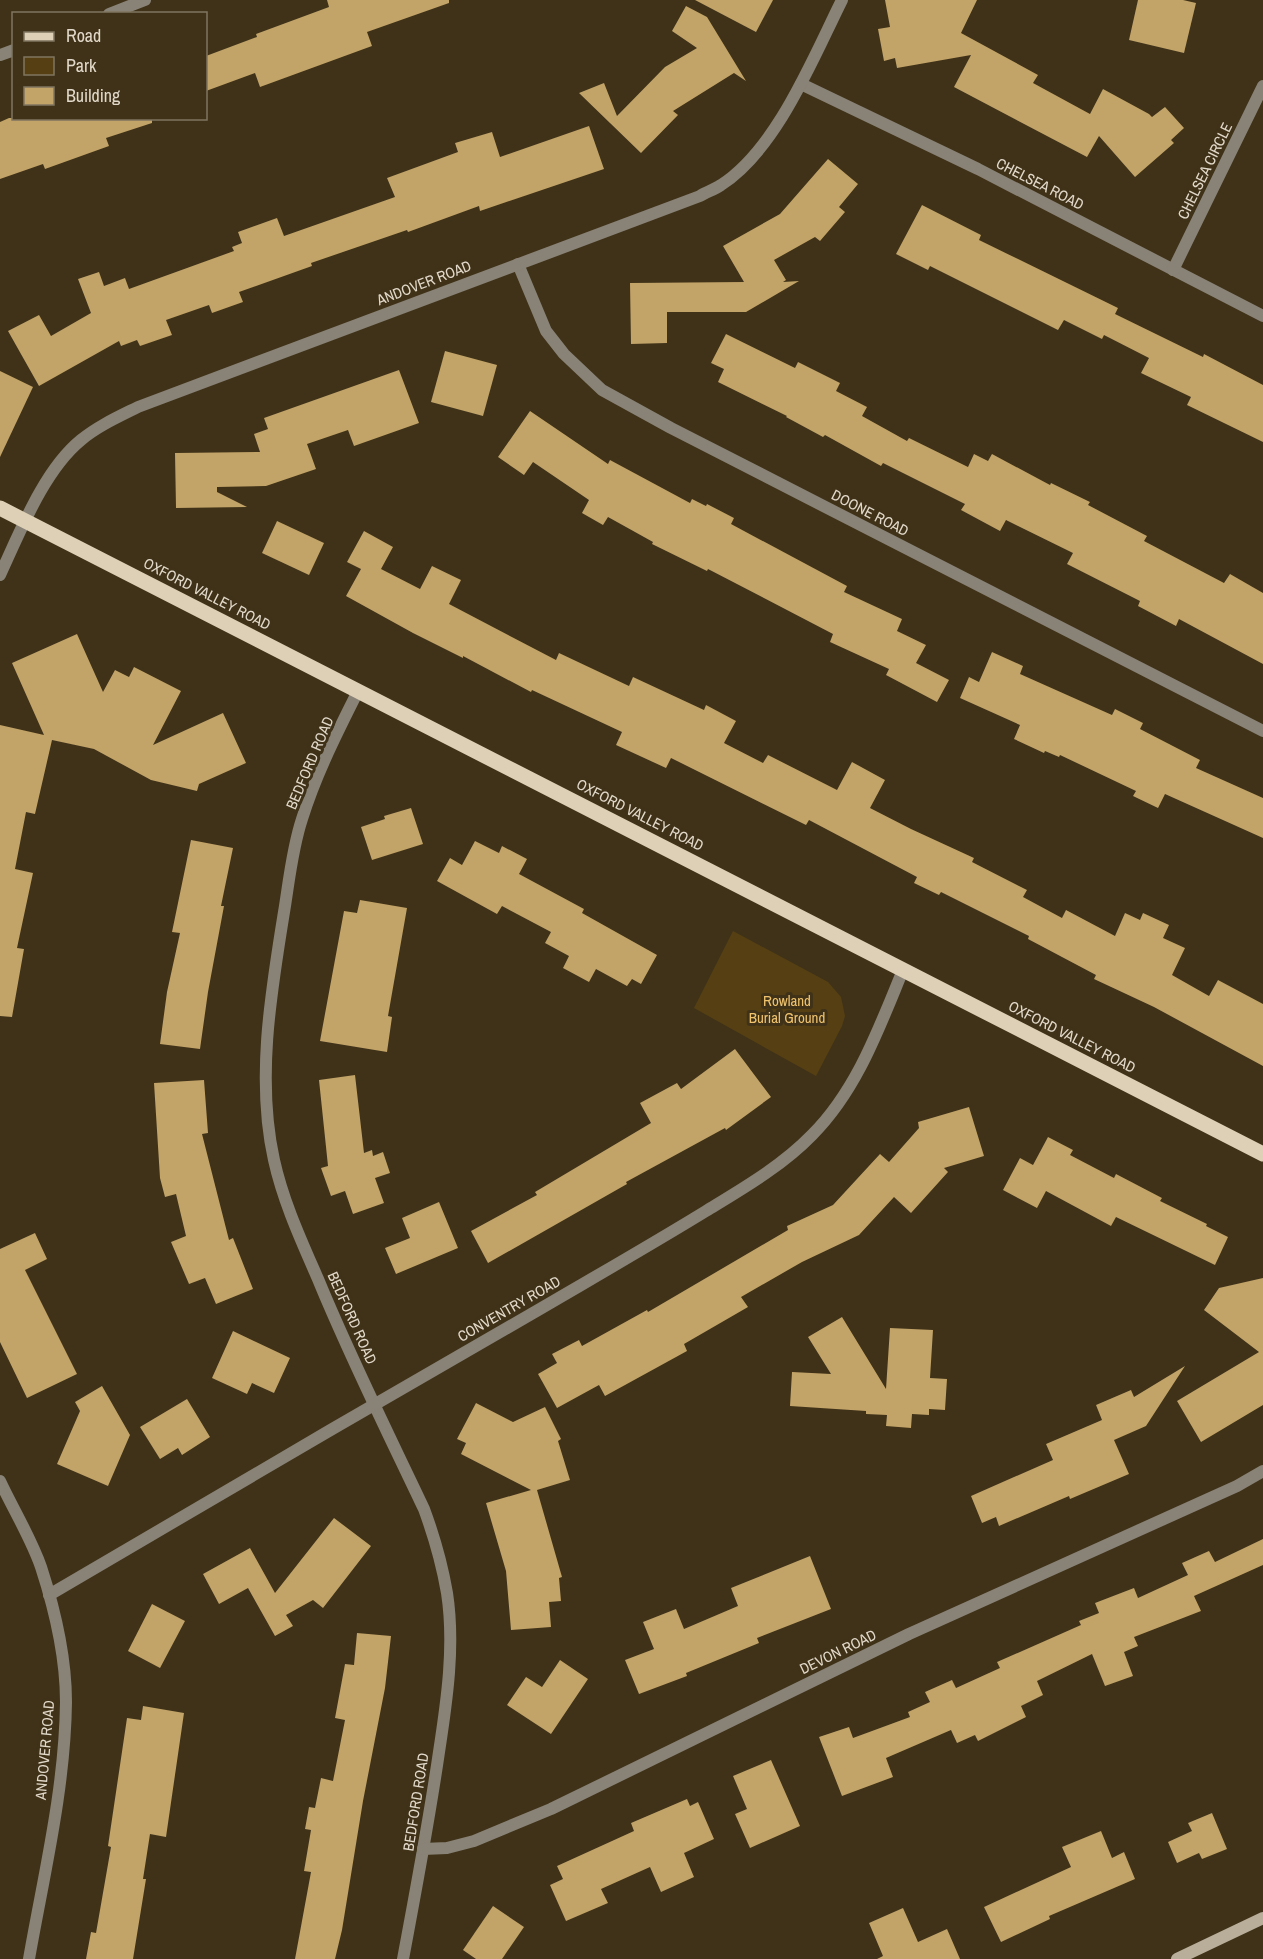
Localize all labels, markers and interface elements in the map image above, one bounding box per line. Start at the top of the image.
legend [12,12,207,120]
text: Road [66,23,101,48]
text: Park [66,53,97,78]
text: Building [66,83,121,108]
street label: CHELSEA CIRCLE [1172,119,1237,223]
street label: CHELSEA ROAD [993,152,1088,215]
street label: ANDOVER ROAD [373,255,474,311]
street label: DOONE ROAD [828,484,913,541]
street label: OXFORD VALLEY ROAD [140,552,275,635]
street label: BEDFORD ROAD [281,713,339,813]
street label: OXFORD VALLEY ROAD [573,773,708,856]
park label: Rowland Burial Ground [749,990,825,1028]
street label: OXFORD VALLEY ROAD [1005,995,1140,1078]
street label: BEDFORD ROAD [323,1268,382,1367]
street label: CONVENTRY ROAD [453,1270,564,1347]
street label: DEVON ROAD [796,1624,880,1679]
street label: ANDOVER ROAD [30,1699,59,1802]
street label: BEDFORD ROAD [397,1751,434,1853]

